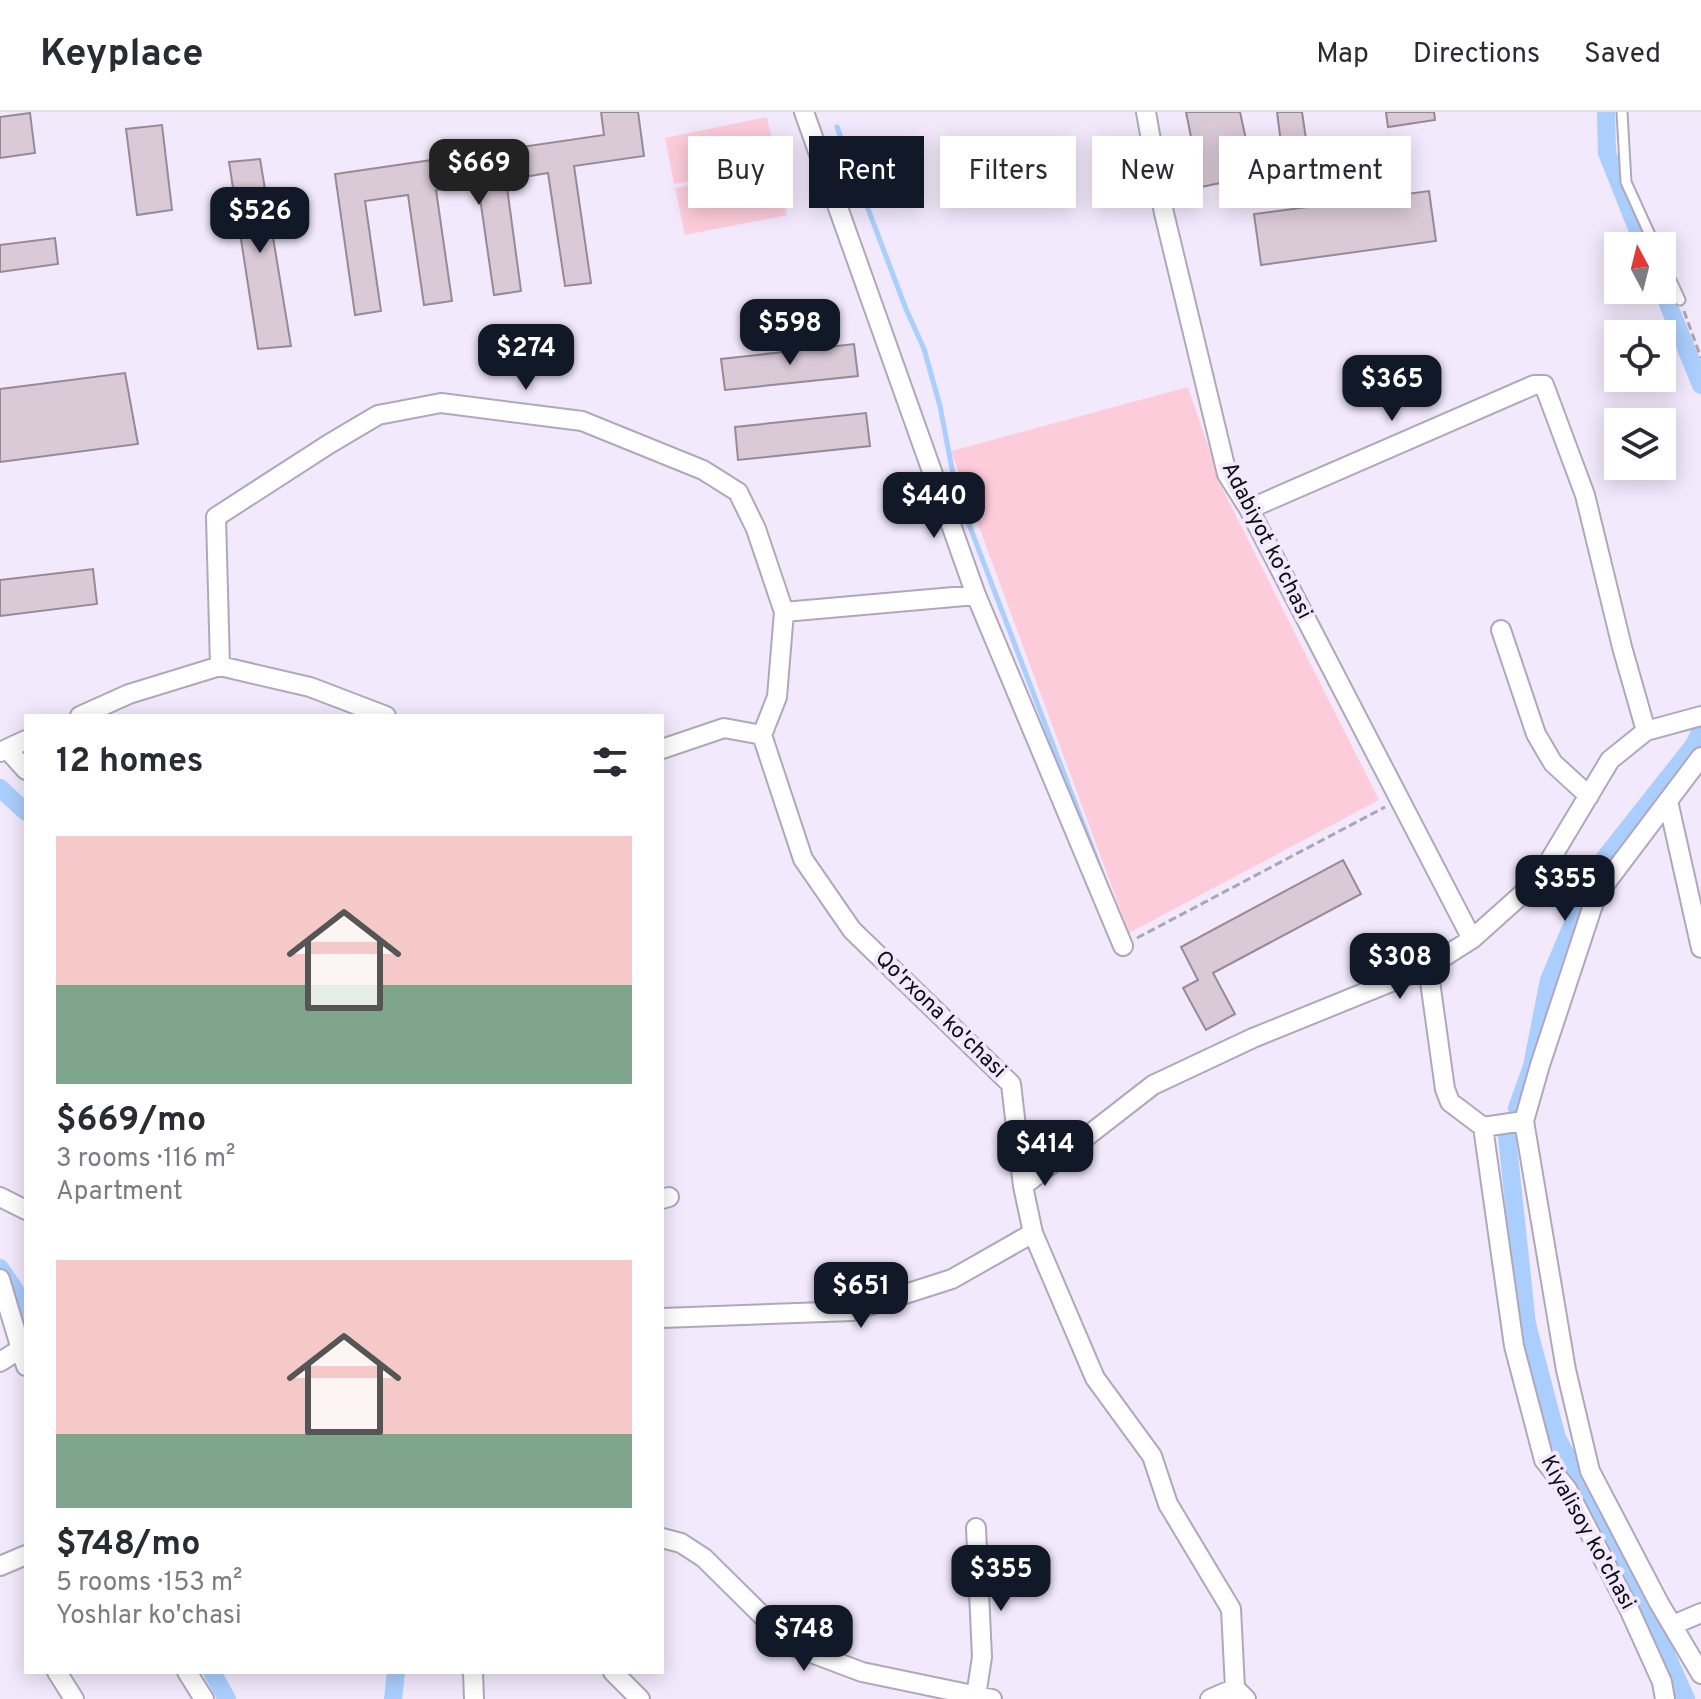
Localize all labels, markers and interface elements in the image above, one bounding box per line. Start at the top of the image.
text: Keyplace [40,31,204,80]
text: Map [1316,37,1369,73]
text: Directions [1413,37,1540,73]
text: Saved [1584,37,1661,73]
chip: Buy [688,136,793,208]
chip: Rent [809,136,924,208]
chip: Filters [940,136,1076,208]
chip: New [1092,136,1203,208]
chip: Apartment [1219,136,1411,208]
pin: $669 [432,139,526,207]
text: $669 [447,148,511,181]
pin: $526 [213,187,307,255]
text: $526 [228,196,292,229]
north arrow [1604,232,1676,304]
map controls [1604,232,1676,480]
pin: $598 [743,299,837,367]
text: $598 [758,308,822,341]
button: locate [1604,320,1676,392]
pin: $274 [479,324,573,392]
text: $274 [496,333,556,366]
pin: $365 [1345,355,1439,423]
text: $365 [1360,364,1424,397]
button: layers [1604,408,1676,480]
street label: Adabiyot ko'chasi [1215,458,1317,624]
pin: $440 [887,472,981,540]
text: $440 [901,481,967,514]
icon: filters [588,740,632,784]
text: 12 homes [56,741,203,784]
pin: $355 [1518,855,1612,923]
text: $355 [1533,864,1597,897]
icon: home [272,888,416,1032]
pin: $308 [1353,933,1447,1001]
text: $308 [1368,942,1432,975]
street label: Qo'rxona ko'chasi [869,945,1011,1085]
text: $669/mo [56,1100,206,1143]
pin: $414 [998,1120,1092,1188]
text: $414 [1015,1129,1075,1162]
text: 3 rooms · 116 m² [56,1143,235,1176]
text: Apartment [56,1176,183,1209]
pin: $651 [814,1262,908,1330]
text: $651 [832,1271,890,1304]
icon: home [272,1312,416,1456]
street label: Kiyalisoy ko'chasi [1533,1451,1641,1615]
text: $748/mo [56,1524,200,1567]
pin: $355 [954,1545,1048,1613]
text: $355 [969,1554,1033,1587]
text: 5 rooms · 153 m² [56,1567,243,1600]
text: Yoshlar ko'chasi [56,1600,242,1633]
pin: $748 [757,1605,851,1673]
text: $748 [774,1614,834,1647]

